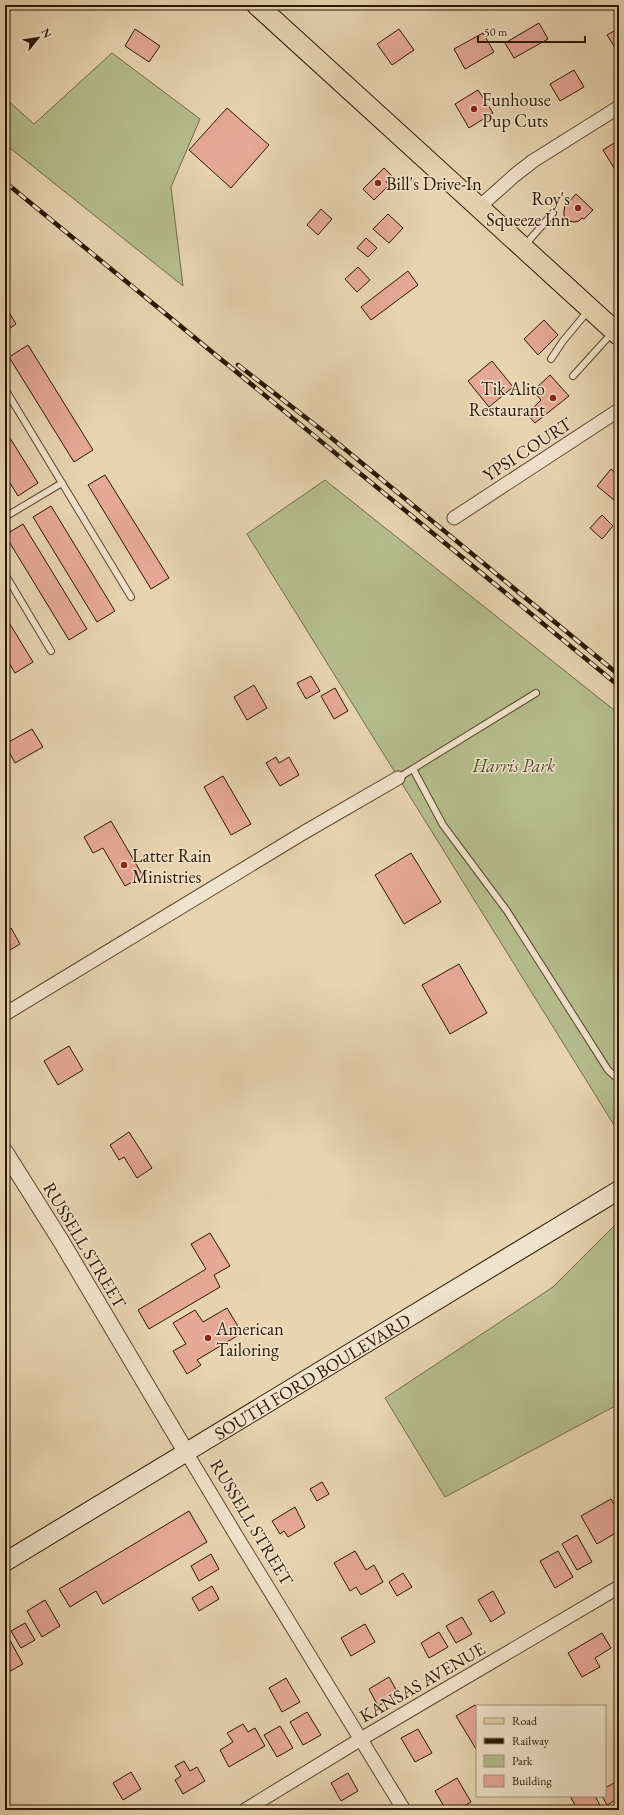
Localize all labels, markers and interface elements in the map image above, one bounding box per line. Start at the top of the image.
north arrow [18,18,58,58]
scale bar [478,18,585,44]
text: 50 m [484,24,508,40]
text: N [38,26,55,40]
place label: Funhouse Pup Cuts [482,88,551,132]
marker: Funhouse Pup Cuts [469,104,479,114]
place label: Bill's Drive-In [386,172,482,195]
marker: Bill's Drive-In [373,178,383,188]
place label: Roy's Squeeze Inn [486,187,570,231]
marker: Roy's Squeeze Inn [573,203,583,213]
place label: Tik Alito Restaurant [469,377,545,421]
marker: Tik Alito Restaurant [548,393,558,403]
street label: YPSI COURT [478,411,577,486]
park label: Harris Park [472,754,555,777]
place label: Latter Rain Ministries [132,844,212,888]
marker: Latter Rain Ministries [119,860,129,870]
street label: RUSSELL STREET [38,1178,132,1313]
street label: SOUTH FORD BOULEVARD [210,1308,414,1444]
place label: American Tailoring [215,1317,284,1361]
marker: American Tailoring [203,1333,213,1343]
street label: RUSSELL STREET [205,1455,299,1590]
street label: KANSAS AVENUE [355,1637,489,1727]
legend [476,1705,606,1797]
text: Road [512,1713,538,1729]
text: Railway [512,1733,550,1749]
text: Park [512,1753,533,1769]
text: Building [512,1773,553,1789]

